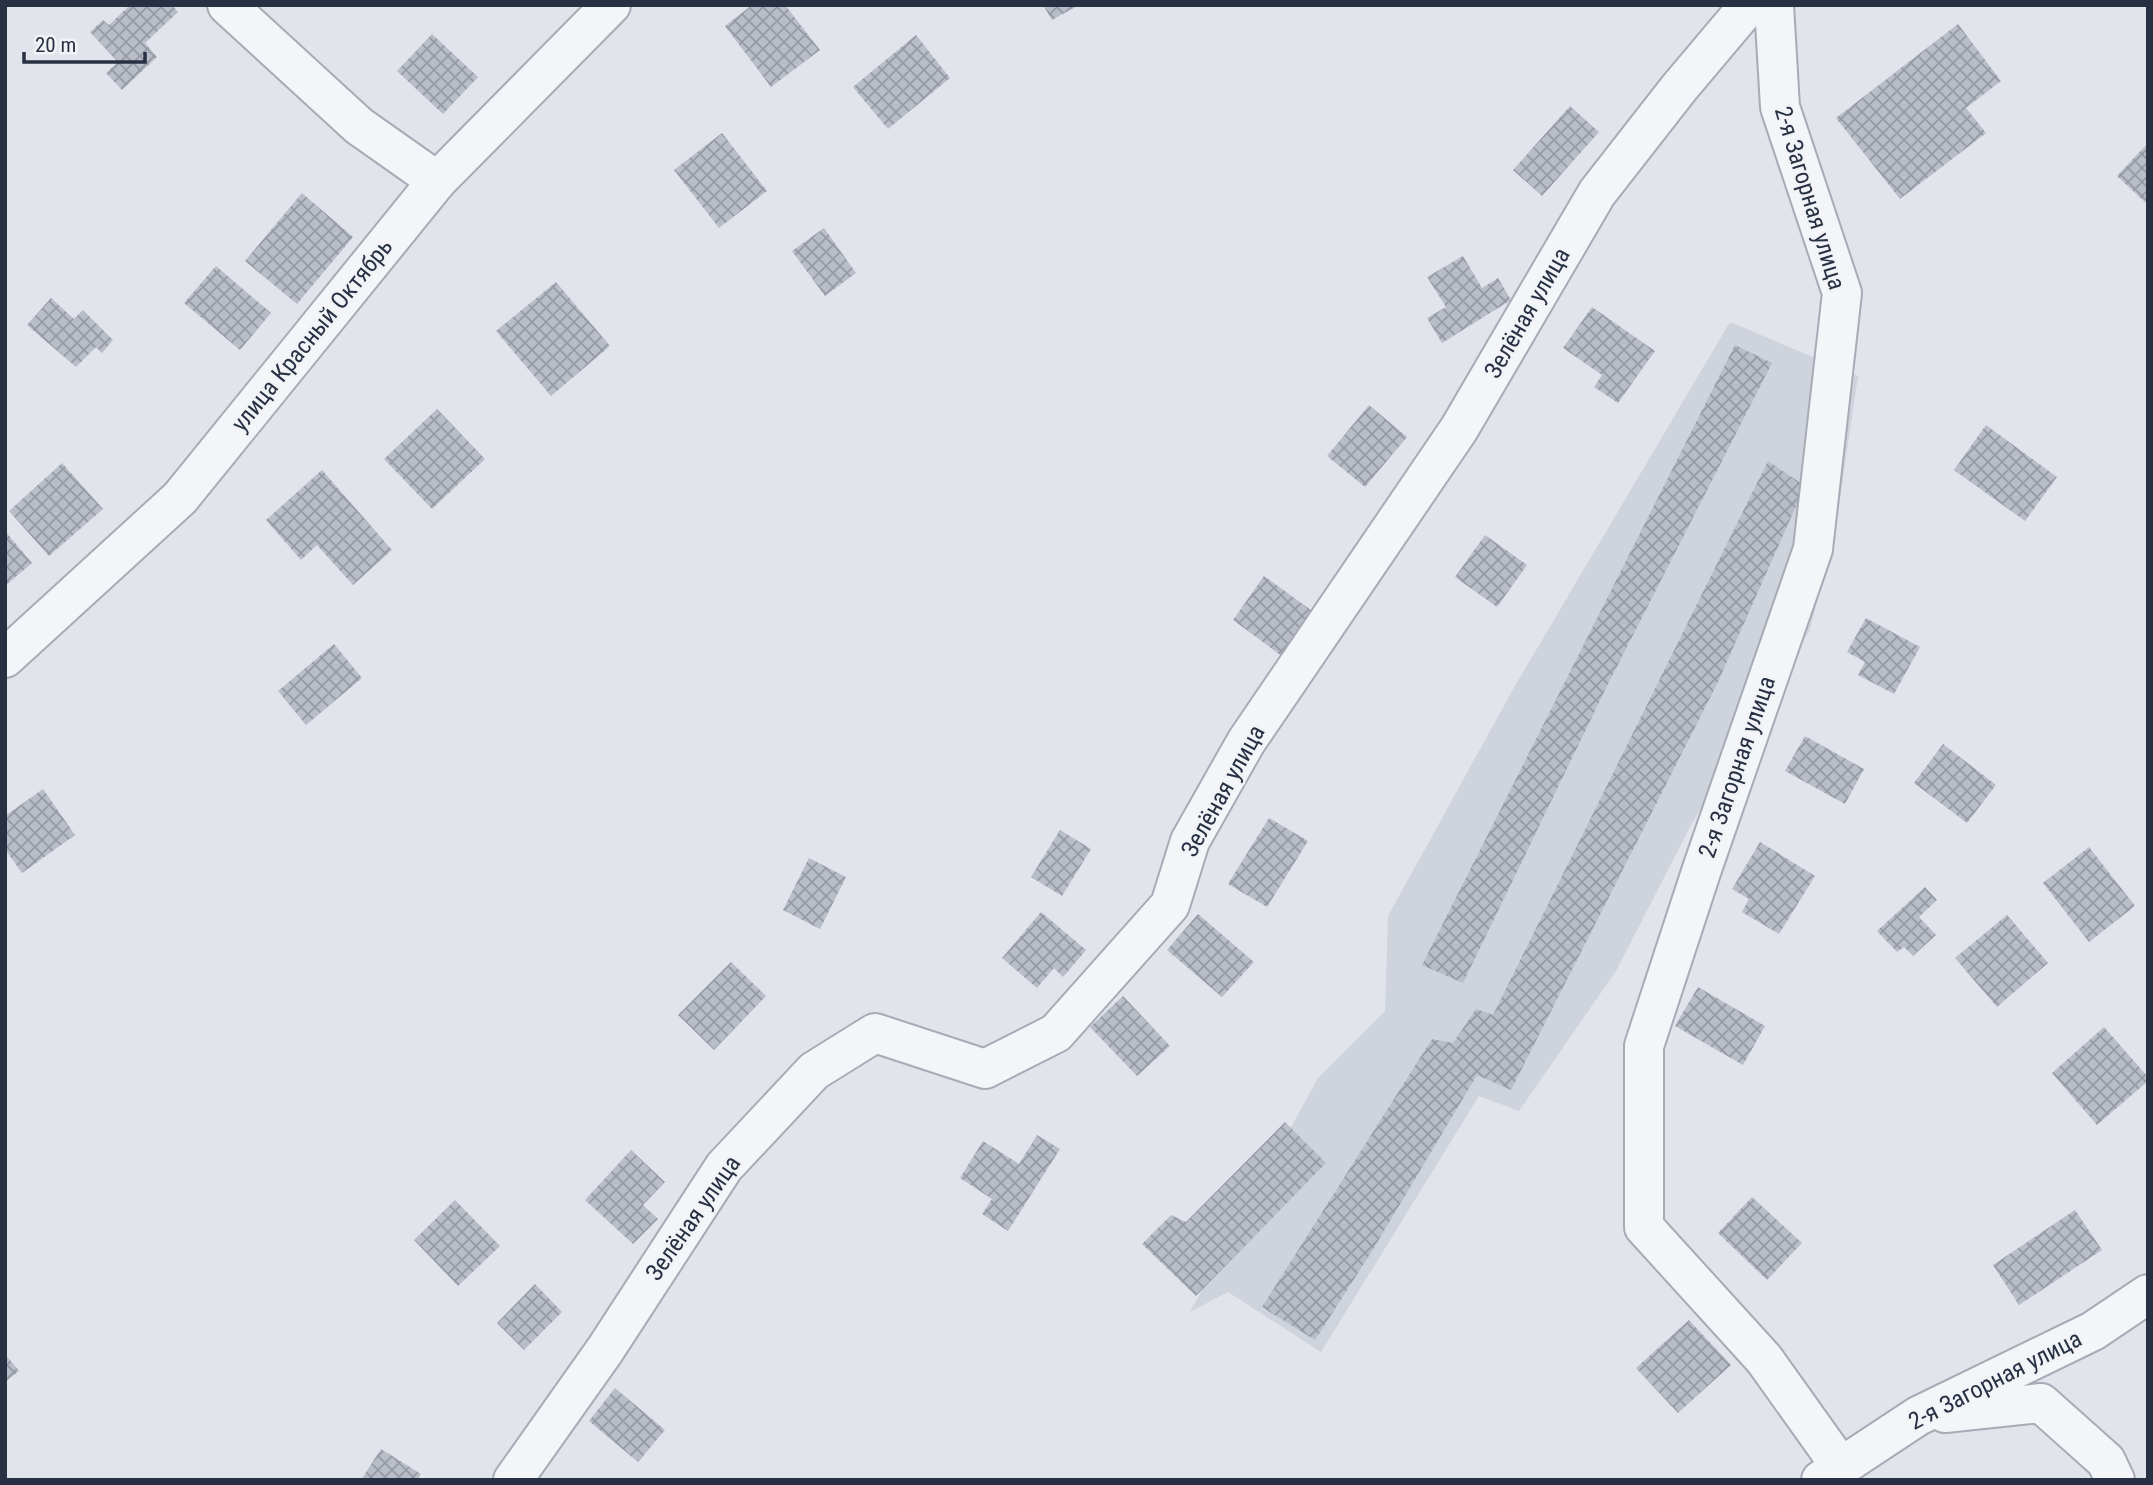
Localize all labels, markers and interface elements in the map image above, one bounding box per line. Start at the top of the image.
scale bar [24,21,145,65]
text: 20 m [35,33,76,57]
street label: 2-я Загорная улица [1769,103,1851,293]
street label: улица Красный Октябрь [226,233,398,437]
street label: Зелёная улица [1478,243,1576,383]
street label: 2-я Загорная улица [1693,673,1781,861]
street label: Зелёная улица [1175,720,1271,862]
street label: Зелёная улица [640,1150,746,1286]
street label: 2-я Загорная улица [1904,1324,2086,1436]

